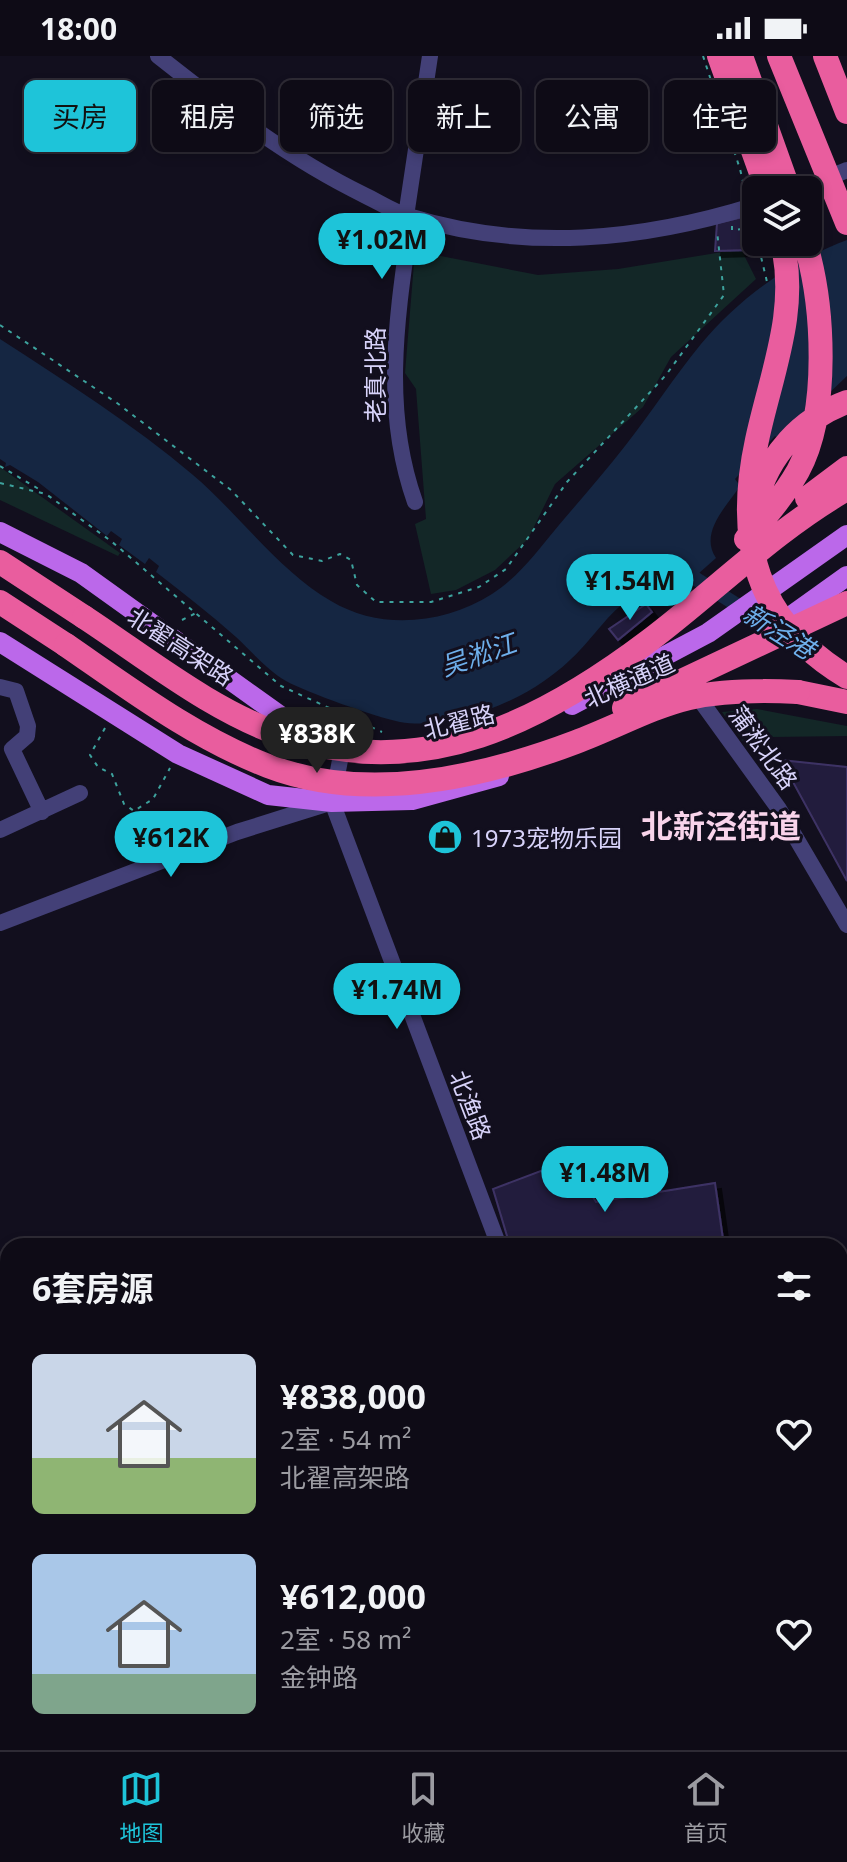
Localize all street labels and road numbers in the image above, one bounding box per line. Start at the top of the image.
street label: 老真北路 [358,327,391,423]
street label: 北翟高架路 [122,599,240,693]
street label: 北横通道 [578,645,680,715]
street label: 北翟路 [420,696,498,746]
street label: 蒲淞北路 [722,698,806,796]
street label: 北渔路 [443,1065,499,1145]

